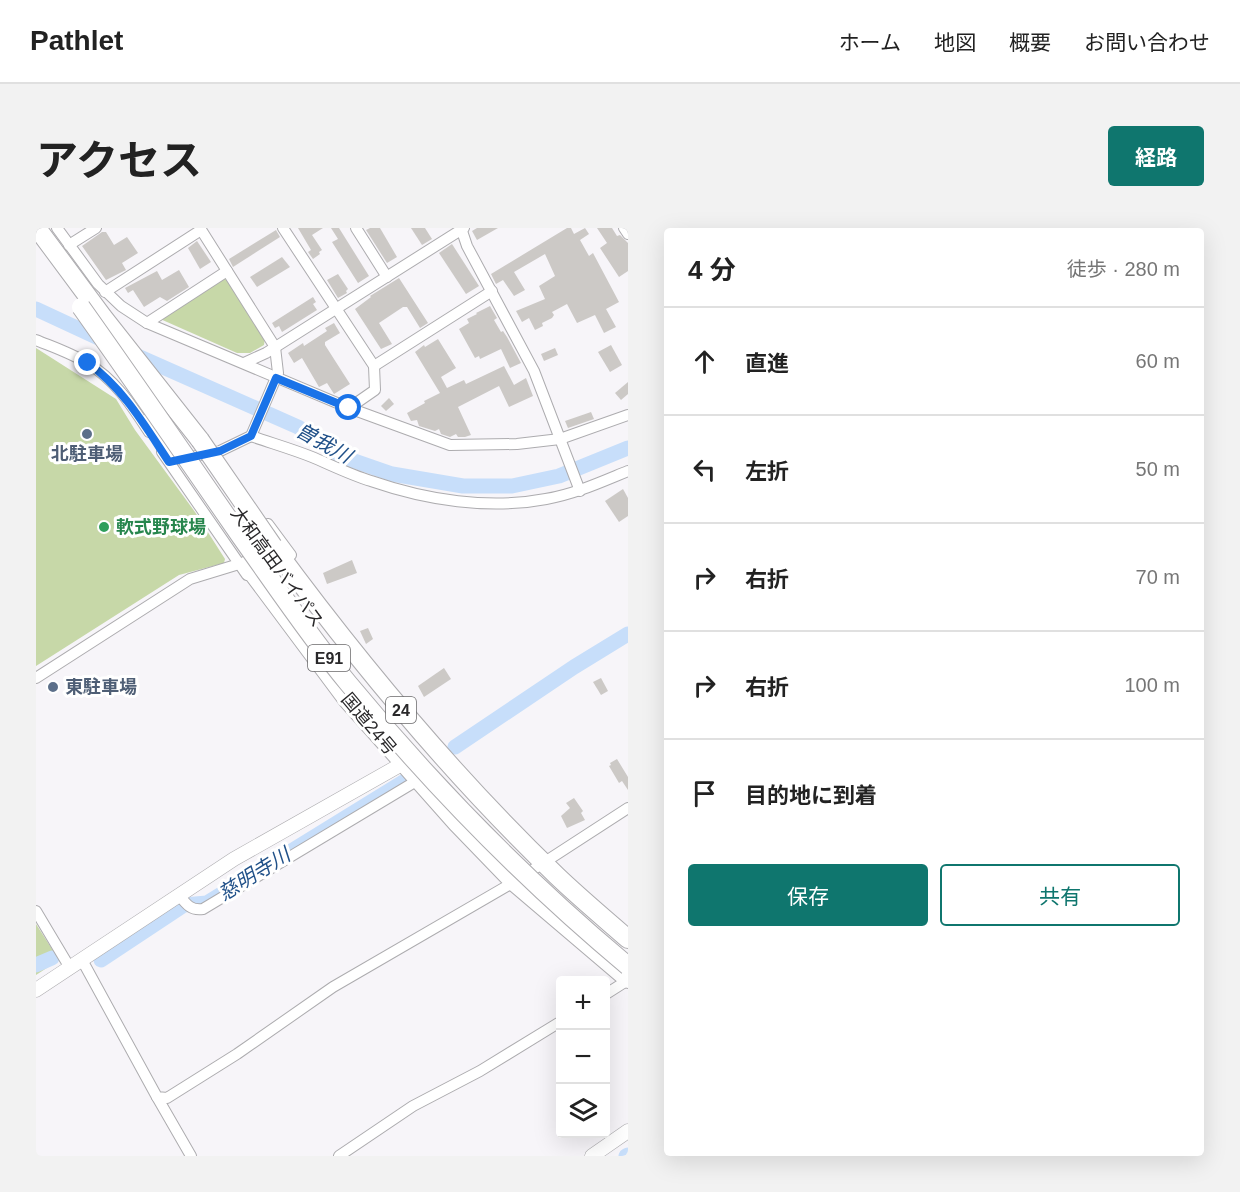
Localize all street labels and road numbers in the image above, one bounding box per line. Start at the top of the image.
street label: 大和高田バイパス [227,503,327,631]
road number: E91 [308,645,350,671]
street label: 国道24号 [338,689,400,759]
road number: 24 [386,697,416,723]

